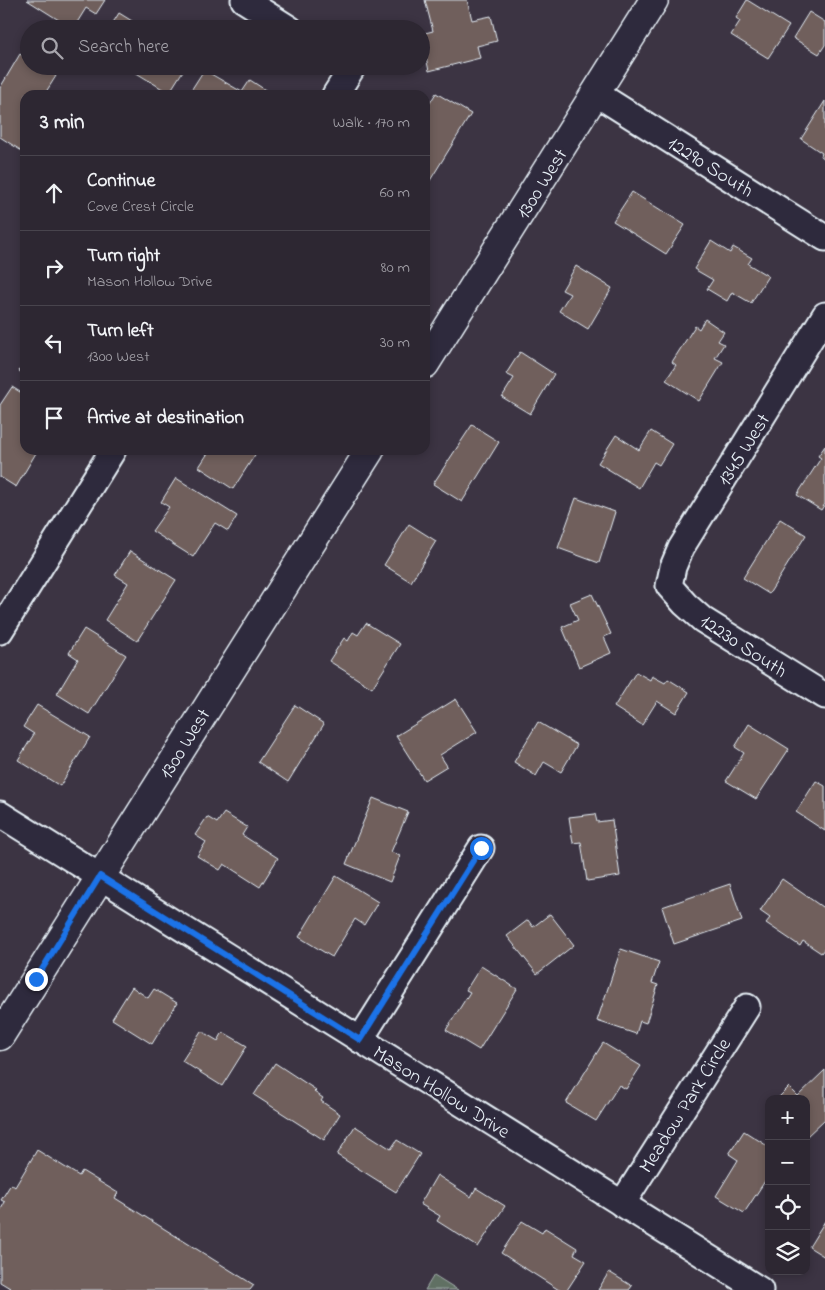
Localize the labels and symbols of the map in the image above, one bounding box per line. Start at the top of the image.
street label: 12290 South [661,130,758,206]
street label: 1300 West [510,143,576,225]
street label: 1345 West [711,408,779,492]
street label: 12230 South [693,608,792,686]
street label: 1300 West [153,703,219,785]
route start [470,837,493,860]
route end [25,968,48,991]
street label: Meadow Park Circle [633,1033,739,1180]
street label: Mason Hollow Drive [366,1039,515,1147]

